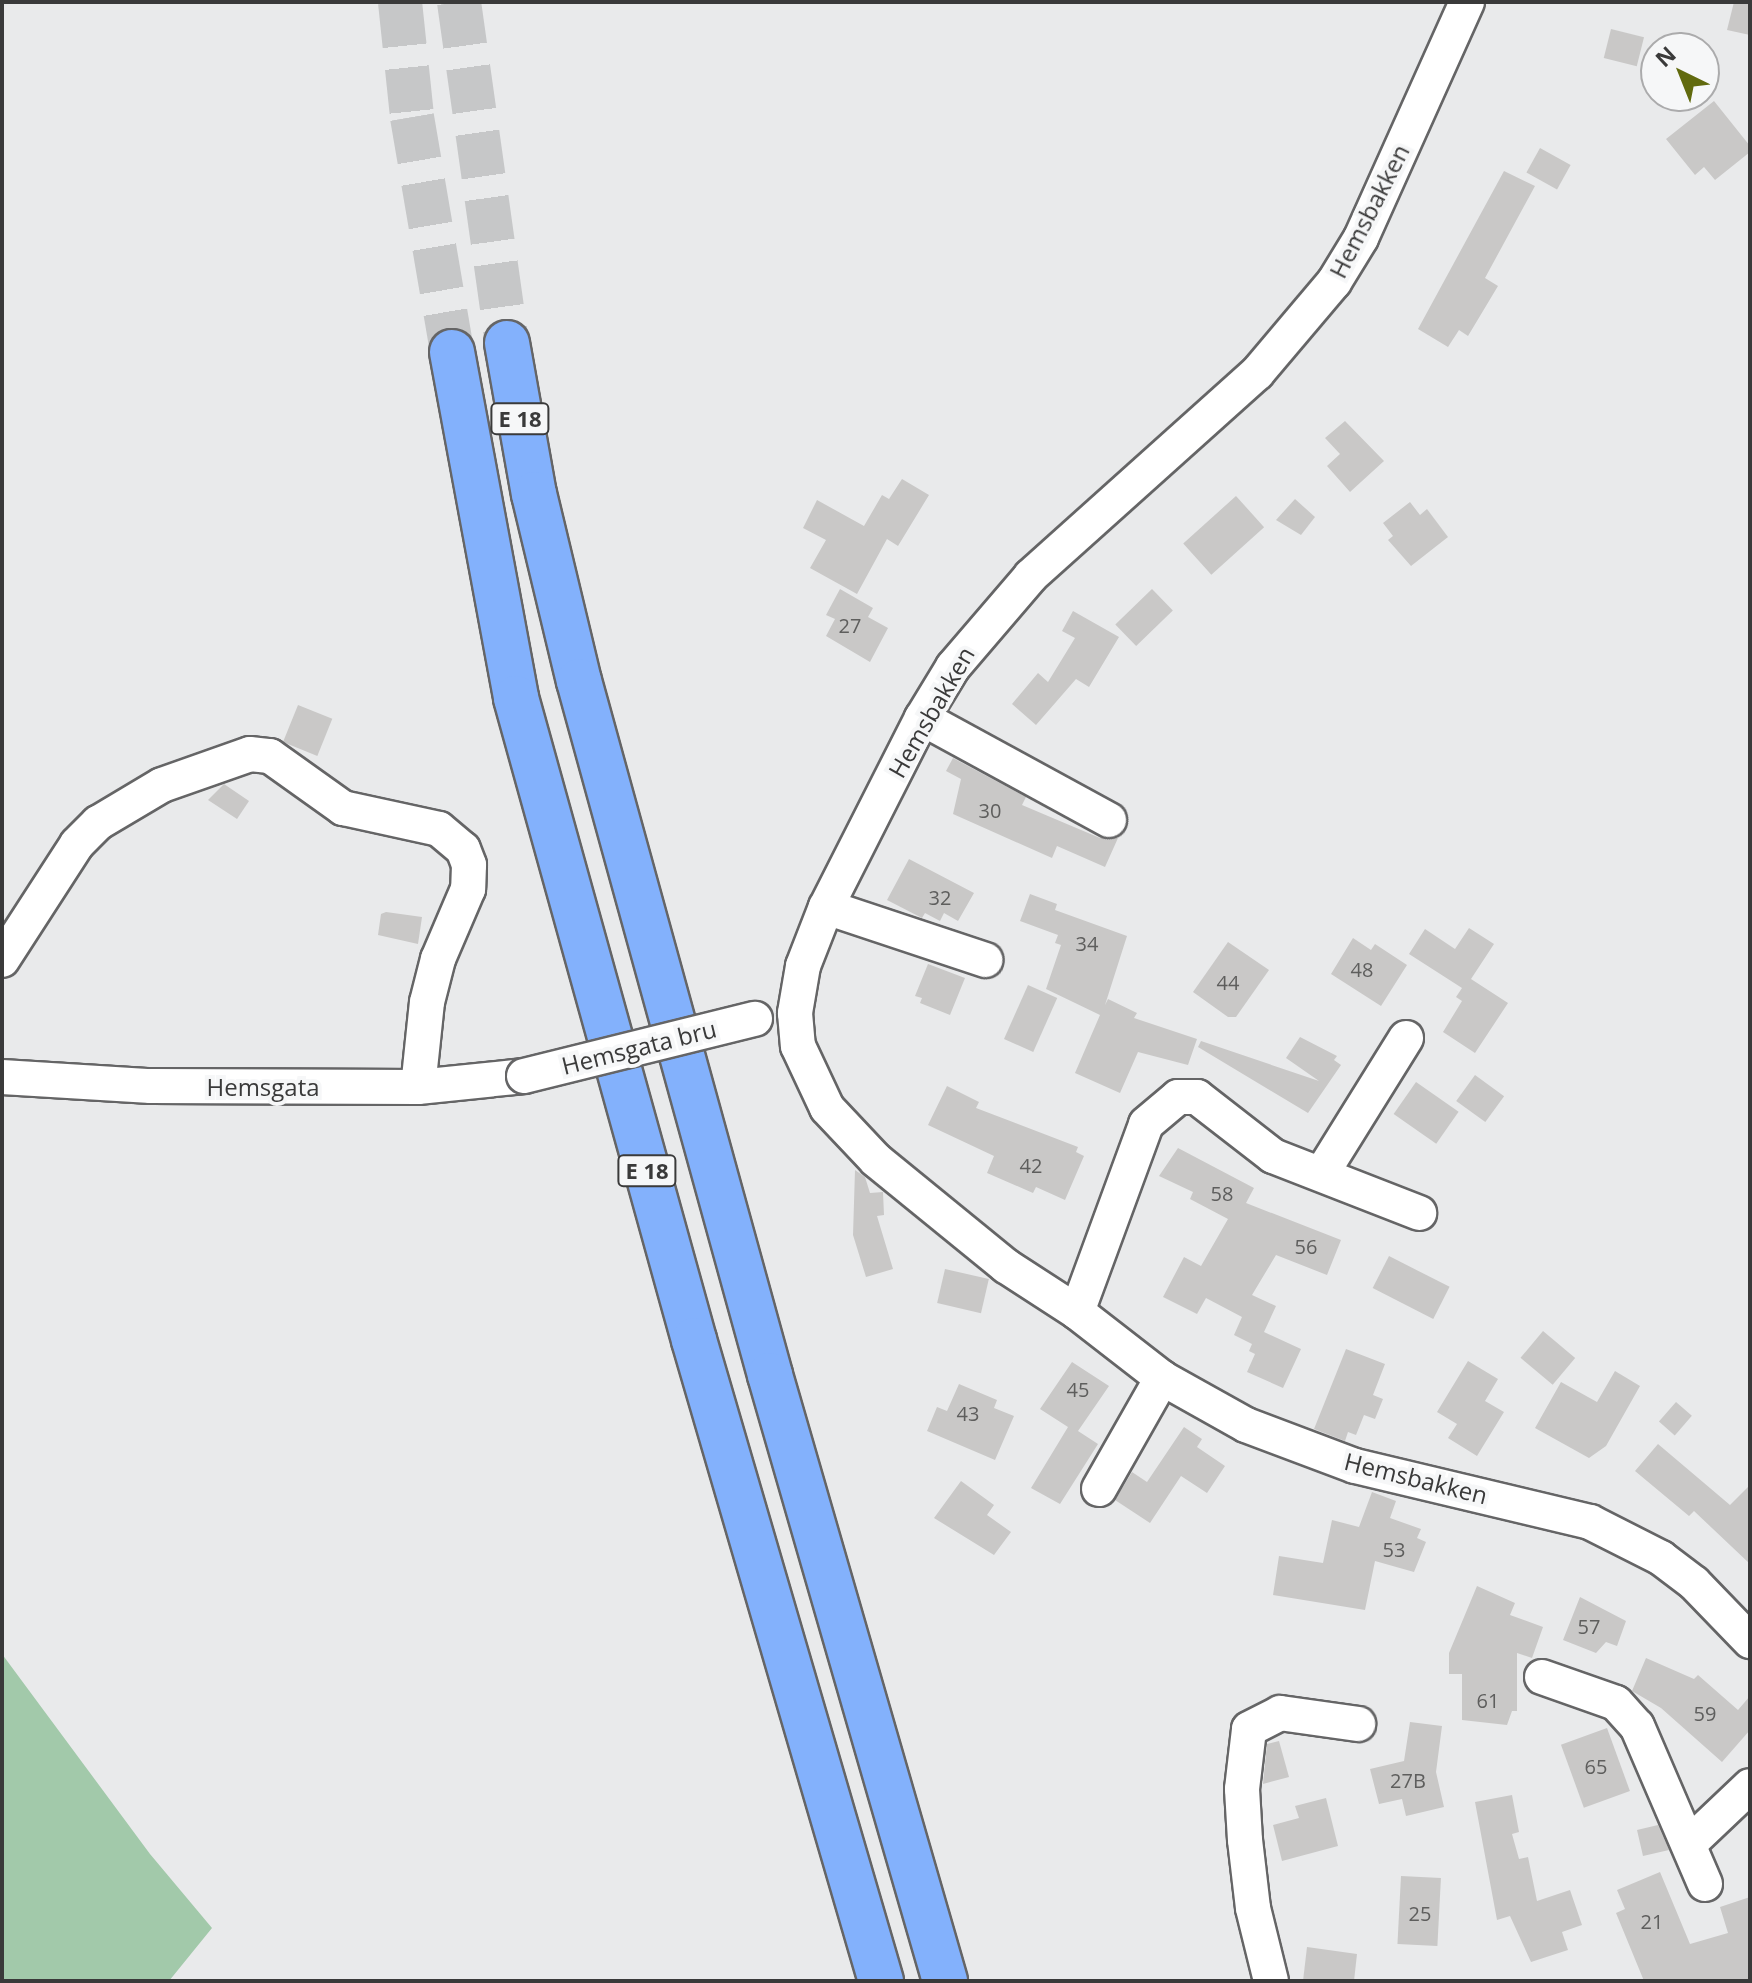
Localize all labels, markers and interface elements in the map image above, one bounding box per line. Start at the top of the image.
north arrow [1640,32,1720,112]
text: N [1648,39,1682,73]
street label: Hemsbakken [1323,139,1415,283]
road number: E 18 [490,401,550,437]
house number: 27 [839,613,861,637]
street label: Hemsbakken [882,641,980,783]
house number: 30 [979,798,1001,822]
house number: 32 [929,885,951,909]
house number: 34 [1076,931,1098,955]
house number: 48 [1351,957,1373,981]
house number: 44 [1217,970,1239,994]
street label: Hemsgata bru [559,1014,719,1080]
street label: Hemsgata [206,1073,320,1101]
road number: E 18 [617,1153,677,1189]
house number: 42 [1020,1153,1042,1177]
house number: 58 [1211,1181,1233,1205]
house number: 56 [1295,1234,1317,1258]
house number: 45 [1067,1377,1089,1401]
house number: 43 [957,1401,979,1425]
street label: Hemsbakken [1342,1446,1490,1510]
house number: 53 [1383,1537,1405,1561]
house number: 57 [1578,1614,1600,1638]
house number: 61 [1477,1688,1499,1712]
house number: 59 [1694,1701,1716,1725]
house number: 65 [1585,1754,1607,1778]
house number: 27B [1390,1768,1426,1792]
house number: 25 [1409,1901,1431,1925]
house number: 21 [1641,1909,1663,1933]

